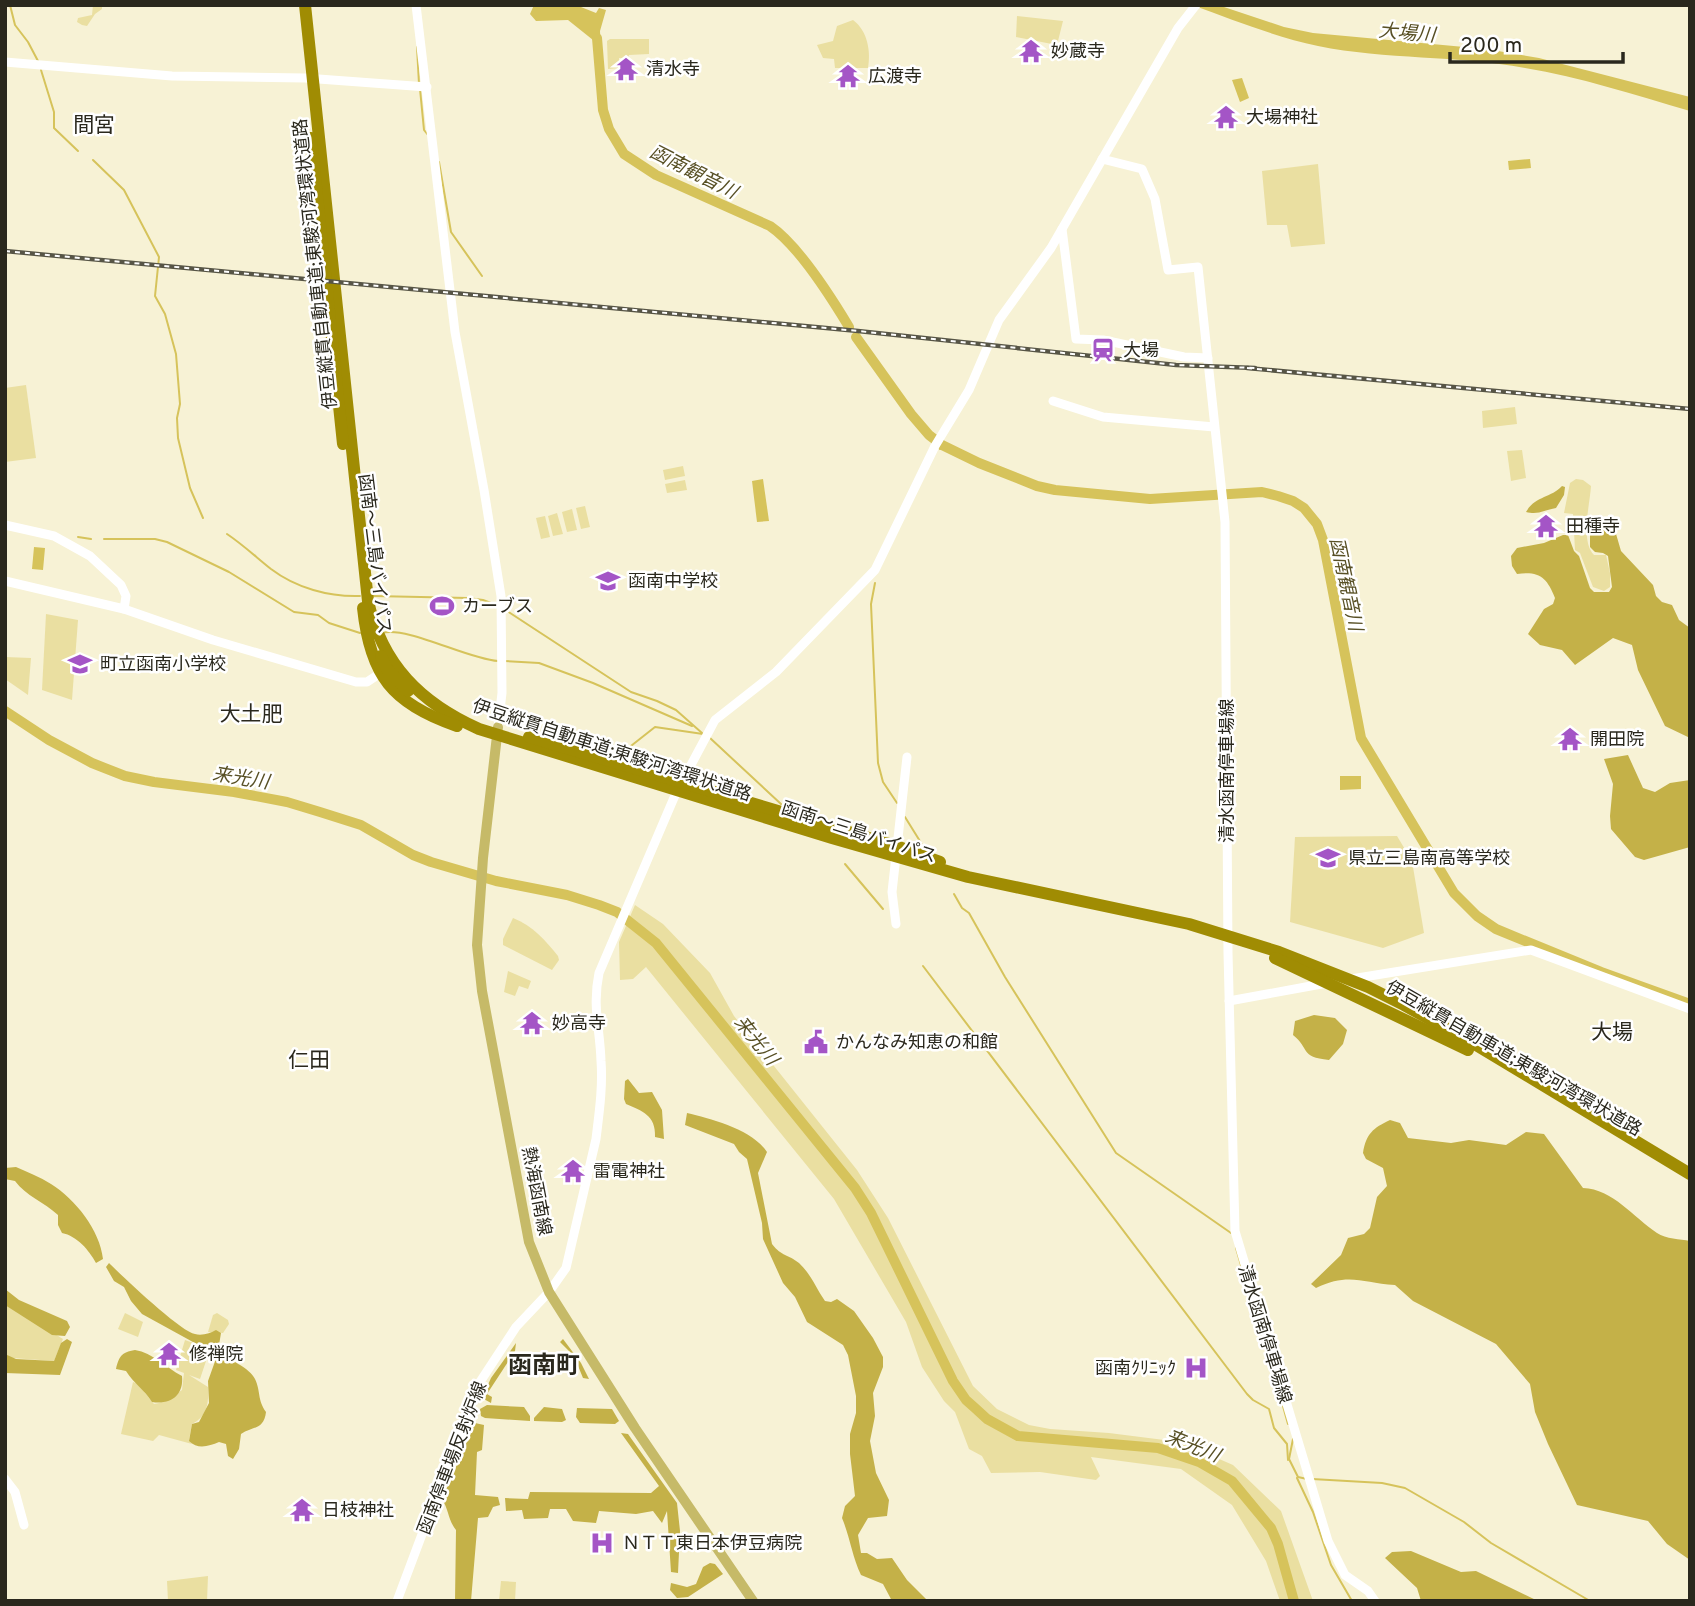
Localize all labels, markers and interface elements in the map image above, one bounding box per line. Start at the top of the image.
water label: 大場川 [1377,20,1438,49]
scale bar [1450,21,1623,65]
text: 200 m [1460,33,1522,60]
temple icon: 妙蔵寺 [1017,37,1045,65]
place label: 妙蔵寺 [1051,41,1105,64]
temple icon: 清水寺 [612,55,640,83]
place label: 清水寺 [646,59,700,82]
temple icon: 広渡寺 [834,62,862,90]
place label: 広渡寺 [868,66,922,89]
temple icon: 大場神社 [1212,103,1240,131]
place label: 大場神社 [1246,107,1318,130]
district label: 間宮 [73,113,115,140]
street label: 伊豆縦貫自動車道;東駿河湾環状道路 [290,117,343,410]
water label: 函南観音川 [645,141,743,206]
station icon: 大場 [1089,336,1117,364]
place label: 大場 [1123,340,1159,363]
street label: 函南～三島バイパス [352,473,395,636]
temple icon: 田種寺 [1532,512,1560,540]
place label: 田種寺 [1566,516,1620,539]
water label: 函南観音川 [1323,535,1367,635]
school or university icon: 函南中学校 [594,567,622,595]
place label: 函南中学校 [628,571,718,594]
sports icon: カーブス [428,592,456,620]
place label: カーブス [462,596,533,619]
school or university icon: 町立函南小学校 [66,650,94,678]
place label: 町立函南小学校 [100,654,226,677]
street label: 伊豆縦貫自動車道;東駿河湾環状道路 [469,695,754,807]
street label: 清水函南停車場線 [1217,699,1240,843]
district label: 大土肥 [220,702,283,729]
temple icon: 開田院 [1556,725,1584,753]
place label: 開田院 [1590,729,1644,752]
water label: 来光川 [211,763,273,796]
street label: 函南～三島バイパス [778,798,939,869]
school or university icon: 県立三島南高等学校 [1314,844,1342,872]
place label: 県立三島南高等学校 [1348,848,1510,871]
street label: 伊豆縦貫自動車道;東駿河湾環状道路 [1381,976,1645,1142]
temple icon: 妙高寺 [518,1009,546,1037]
water label: 来光川 [728,1012,784,1073]
place label: 妙高寺 [552,1013,606,1036]
district label: 大場 [1591,1020,1633,1047]
public building icon: かんなみ知恵の和館 [802,1028,830,1056]
place label: かんなみ知恵の和館 [836,1032,998,1055]
district label: 仁田 [288,1048,330,1075]
street label: 熱海函南線 [516,1145,555,1238]
temple icon: 雷電神社 [559,1157,587,1185]
place label: 雷電神社 [593,1161,665,1184]
street label: 清水函南停車場線 [1232,1262,1296,1407]
temple icon: 修禅院 [155,1340,183,1368]
place label: 修禅院 [189,1344,243,1367]
district label: 函南町 [508,1352,580,1382]
hospital icon: 函南ｸﾘﾆｯｸ [1182,1354,1210,1382]
place label: 函南ｸﾘﾆｯｸ [1095,1358,1176,1381]
street label: 函南停車場反射炉線 [414,1379,493,1538]
water label: 来光川 [1161,1425,1225,1469]
temple icon: 日枝神社 [288,1496,316,1524]
place label: 日枝神社 [322,1500,394,1523]
hospital icon: ＮＴＴ東日本伊豆病院 [588,1529,616,1557]
place label: ＮＴＴ東日本伊豆病院 [622,1533,802,1556]

